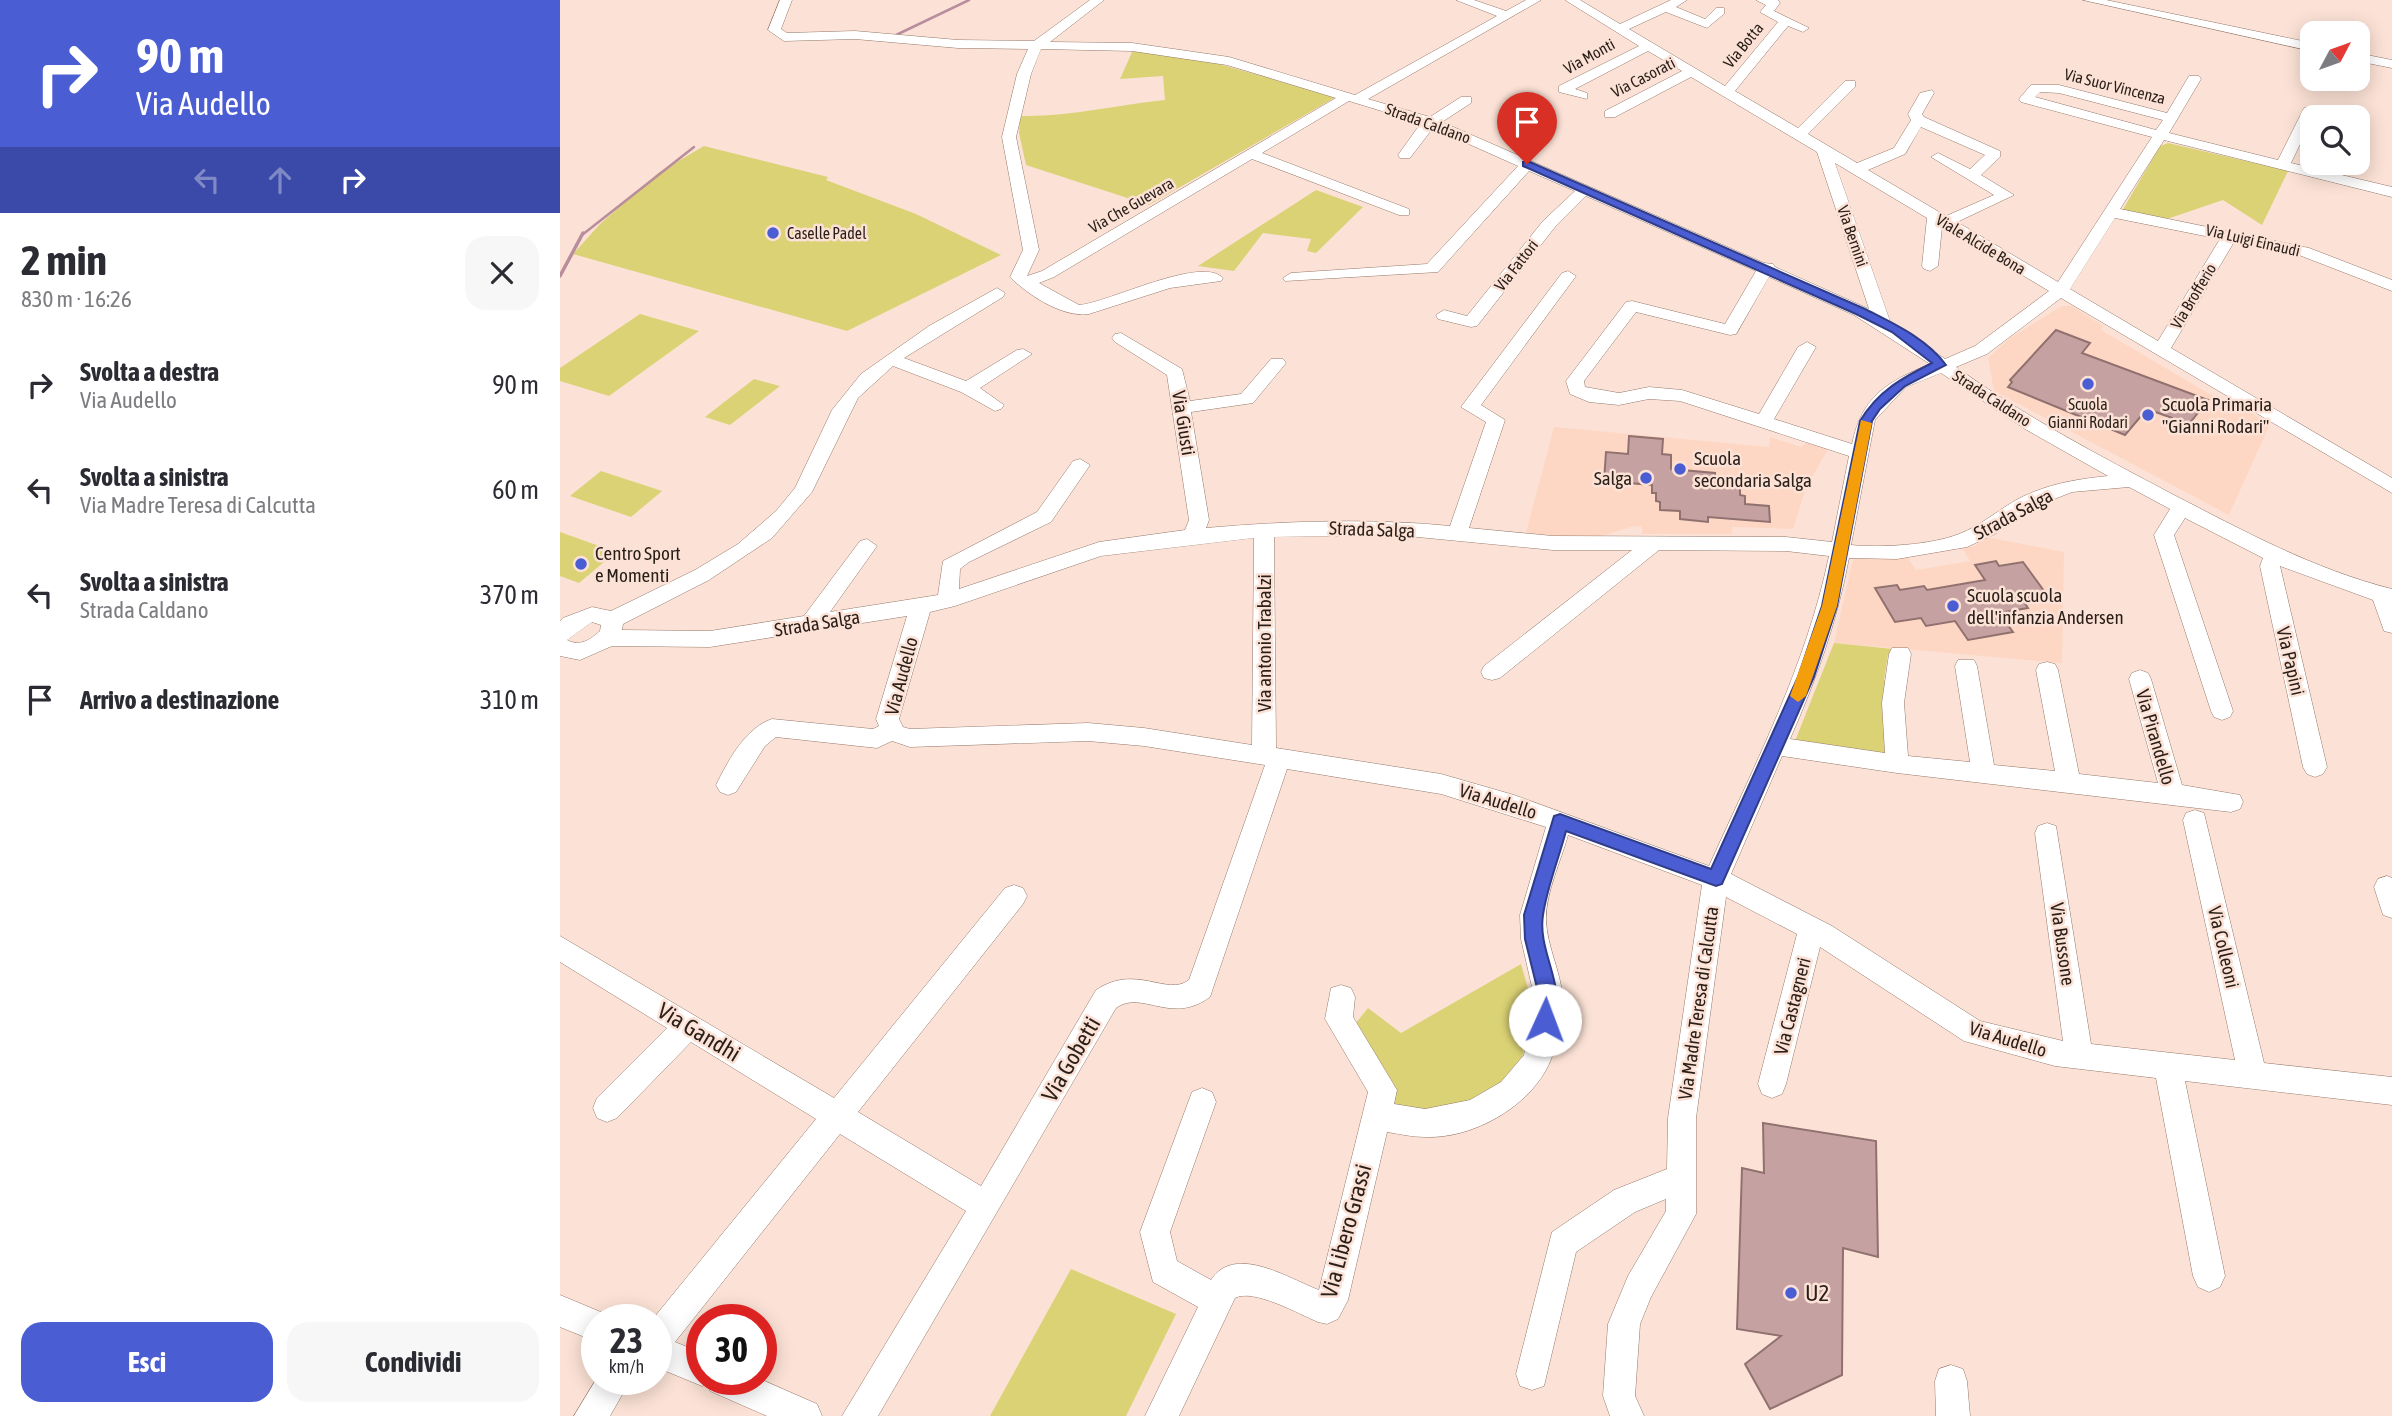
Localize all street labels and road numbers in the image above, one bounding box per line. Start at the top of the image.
street label: Via Botta [1719,19,1767,71]
street label: Via Monti [1560,35,1618,77]
street label: Via Casorati [1608,53,1678,101]
street label: Via Suor Vincenza [2063,65,2167,107]
street label: Strada Caldano [1383,99,1473,147]
street label: Via Che Guevara [1086,174,1176,236]
street label: Via Bernini [1834,203,1872,269]
street label: Viale Alcide Bona [1933,210,2029,278]
street label: Via Luigi Einaudi [2204,220,2302,261]
street label: Via Fattori [1491,236,1541,294]
street label: Via Brofferio [2167,260,2219,332]
street label: Strada Caldano [1950,366,2034,430]
street label: Via Giusti [1168,389,1200,457]
street label: Strada Salga [1970,484,2056,544]
street label: Strada Salga [1329,517,1415,541]
street label: Via antonio Trabalzi [1253,574,1275,712]
street label: Strada Salga [773,605,861,641]
street label: Via Papini [2272,624,2310,698]
street label: Via Audello [880,634,922,718]
street label: Via Pirandello [2132,687,2180,787]
street label: Via Audello [1457,779,1540,823]
street label: Via Bussone [2046,901,2080,987]
street label: Via Colleoni [2204,904,2244,990]
street label: Via Madre Teresa di Calcutta [1674,905,1722,1101]
street label: Via Castagneri [1769,955,1815,1057]
street label: Via Gandhi [653,997,745,1067]
street label: Via Gobetti [1036,1012,1106,1106]
street label: Via Audello [1967,1017,2050,1061]
street label: Via Libero Grassi [1316,1161,1376,1301]

